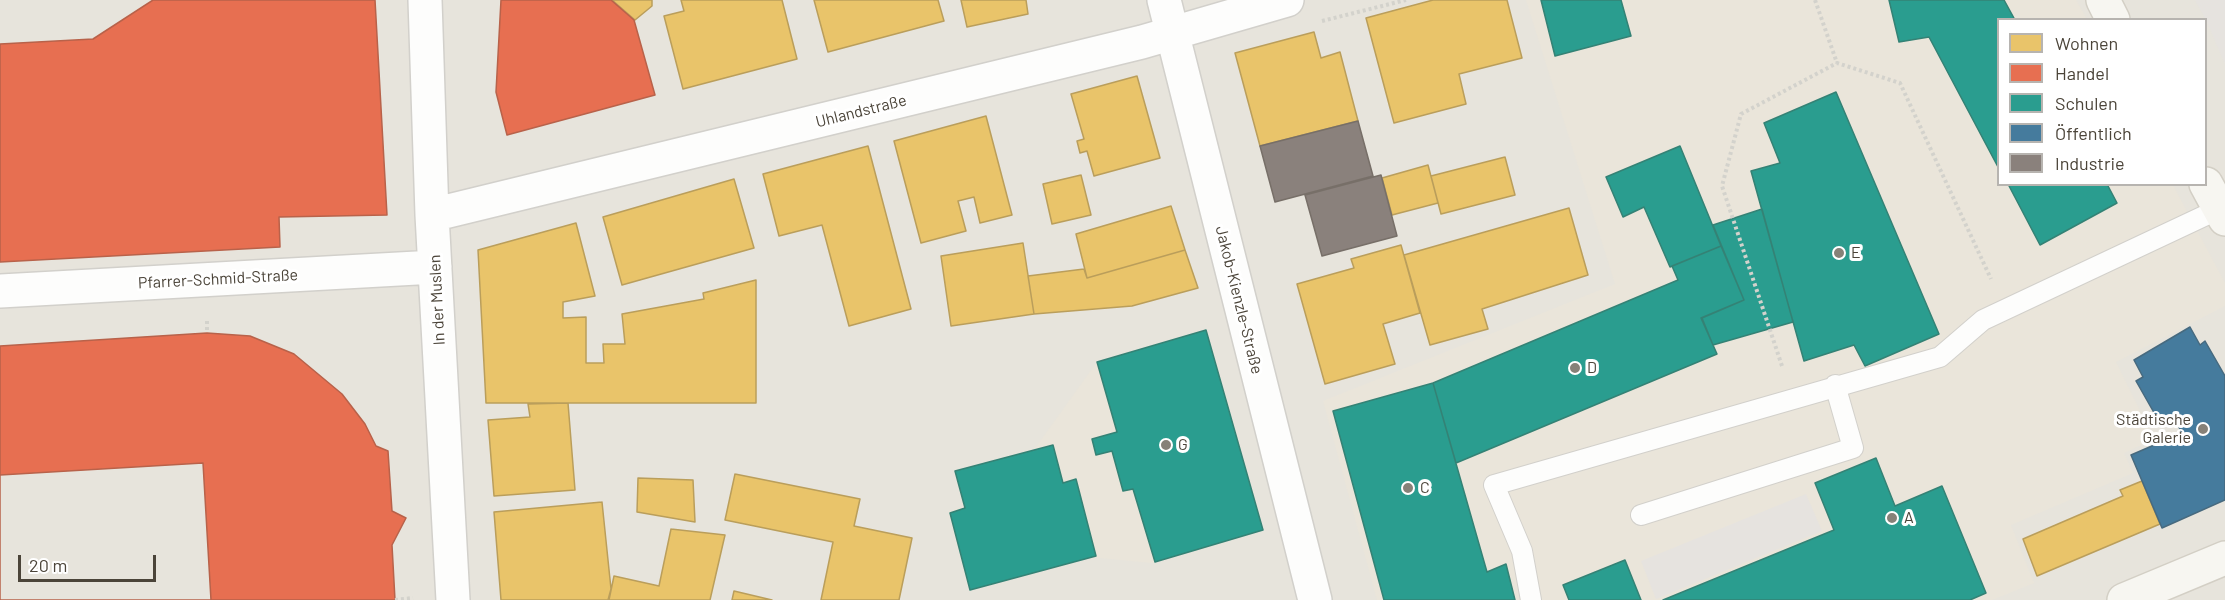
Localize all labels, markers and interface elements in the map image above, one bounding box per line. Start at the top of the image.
legend [1997,18,2207,186]
text: Wohnen [2055,32,2118,54]
text: Handel [2055,62,2109,84]
street label: Uhlandstraße [814,90,908,132]
text: Schulen [2055,92,2118,114]
text: Öffentlich [2055,122,2132,144]
text: Industrie [2055,152,2125,174]
street label: Jakob-Kienzle-Straße [1211,224,1267,376]
place label: E [1851,243,1861,263]
marker: E [1832,246,1846,260]
street label: In der Muslen [425,254,449,346]
street label: Pfarrer-Schmid-Straße [137,265,299,293]
place label: D [1587,358,1597,378]
marker: D [1568,361,1582,375]
place label: Städtische Galerie [2116,410,2191,448]
marker: Städtische Galerie [2196,422,2210,436]
place label: G [1178,435,1188,455]
marker: G [1159,438,1173,452]
place label: C [1420,478,1430,498]
marker: C [1401,481,1415,495]
place label: A [1904,508,1914,528]
marker: A [1885,511,1899,525]
scale bar [21,543,159,581]
text: 20 m [29,554,67,576]

